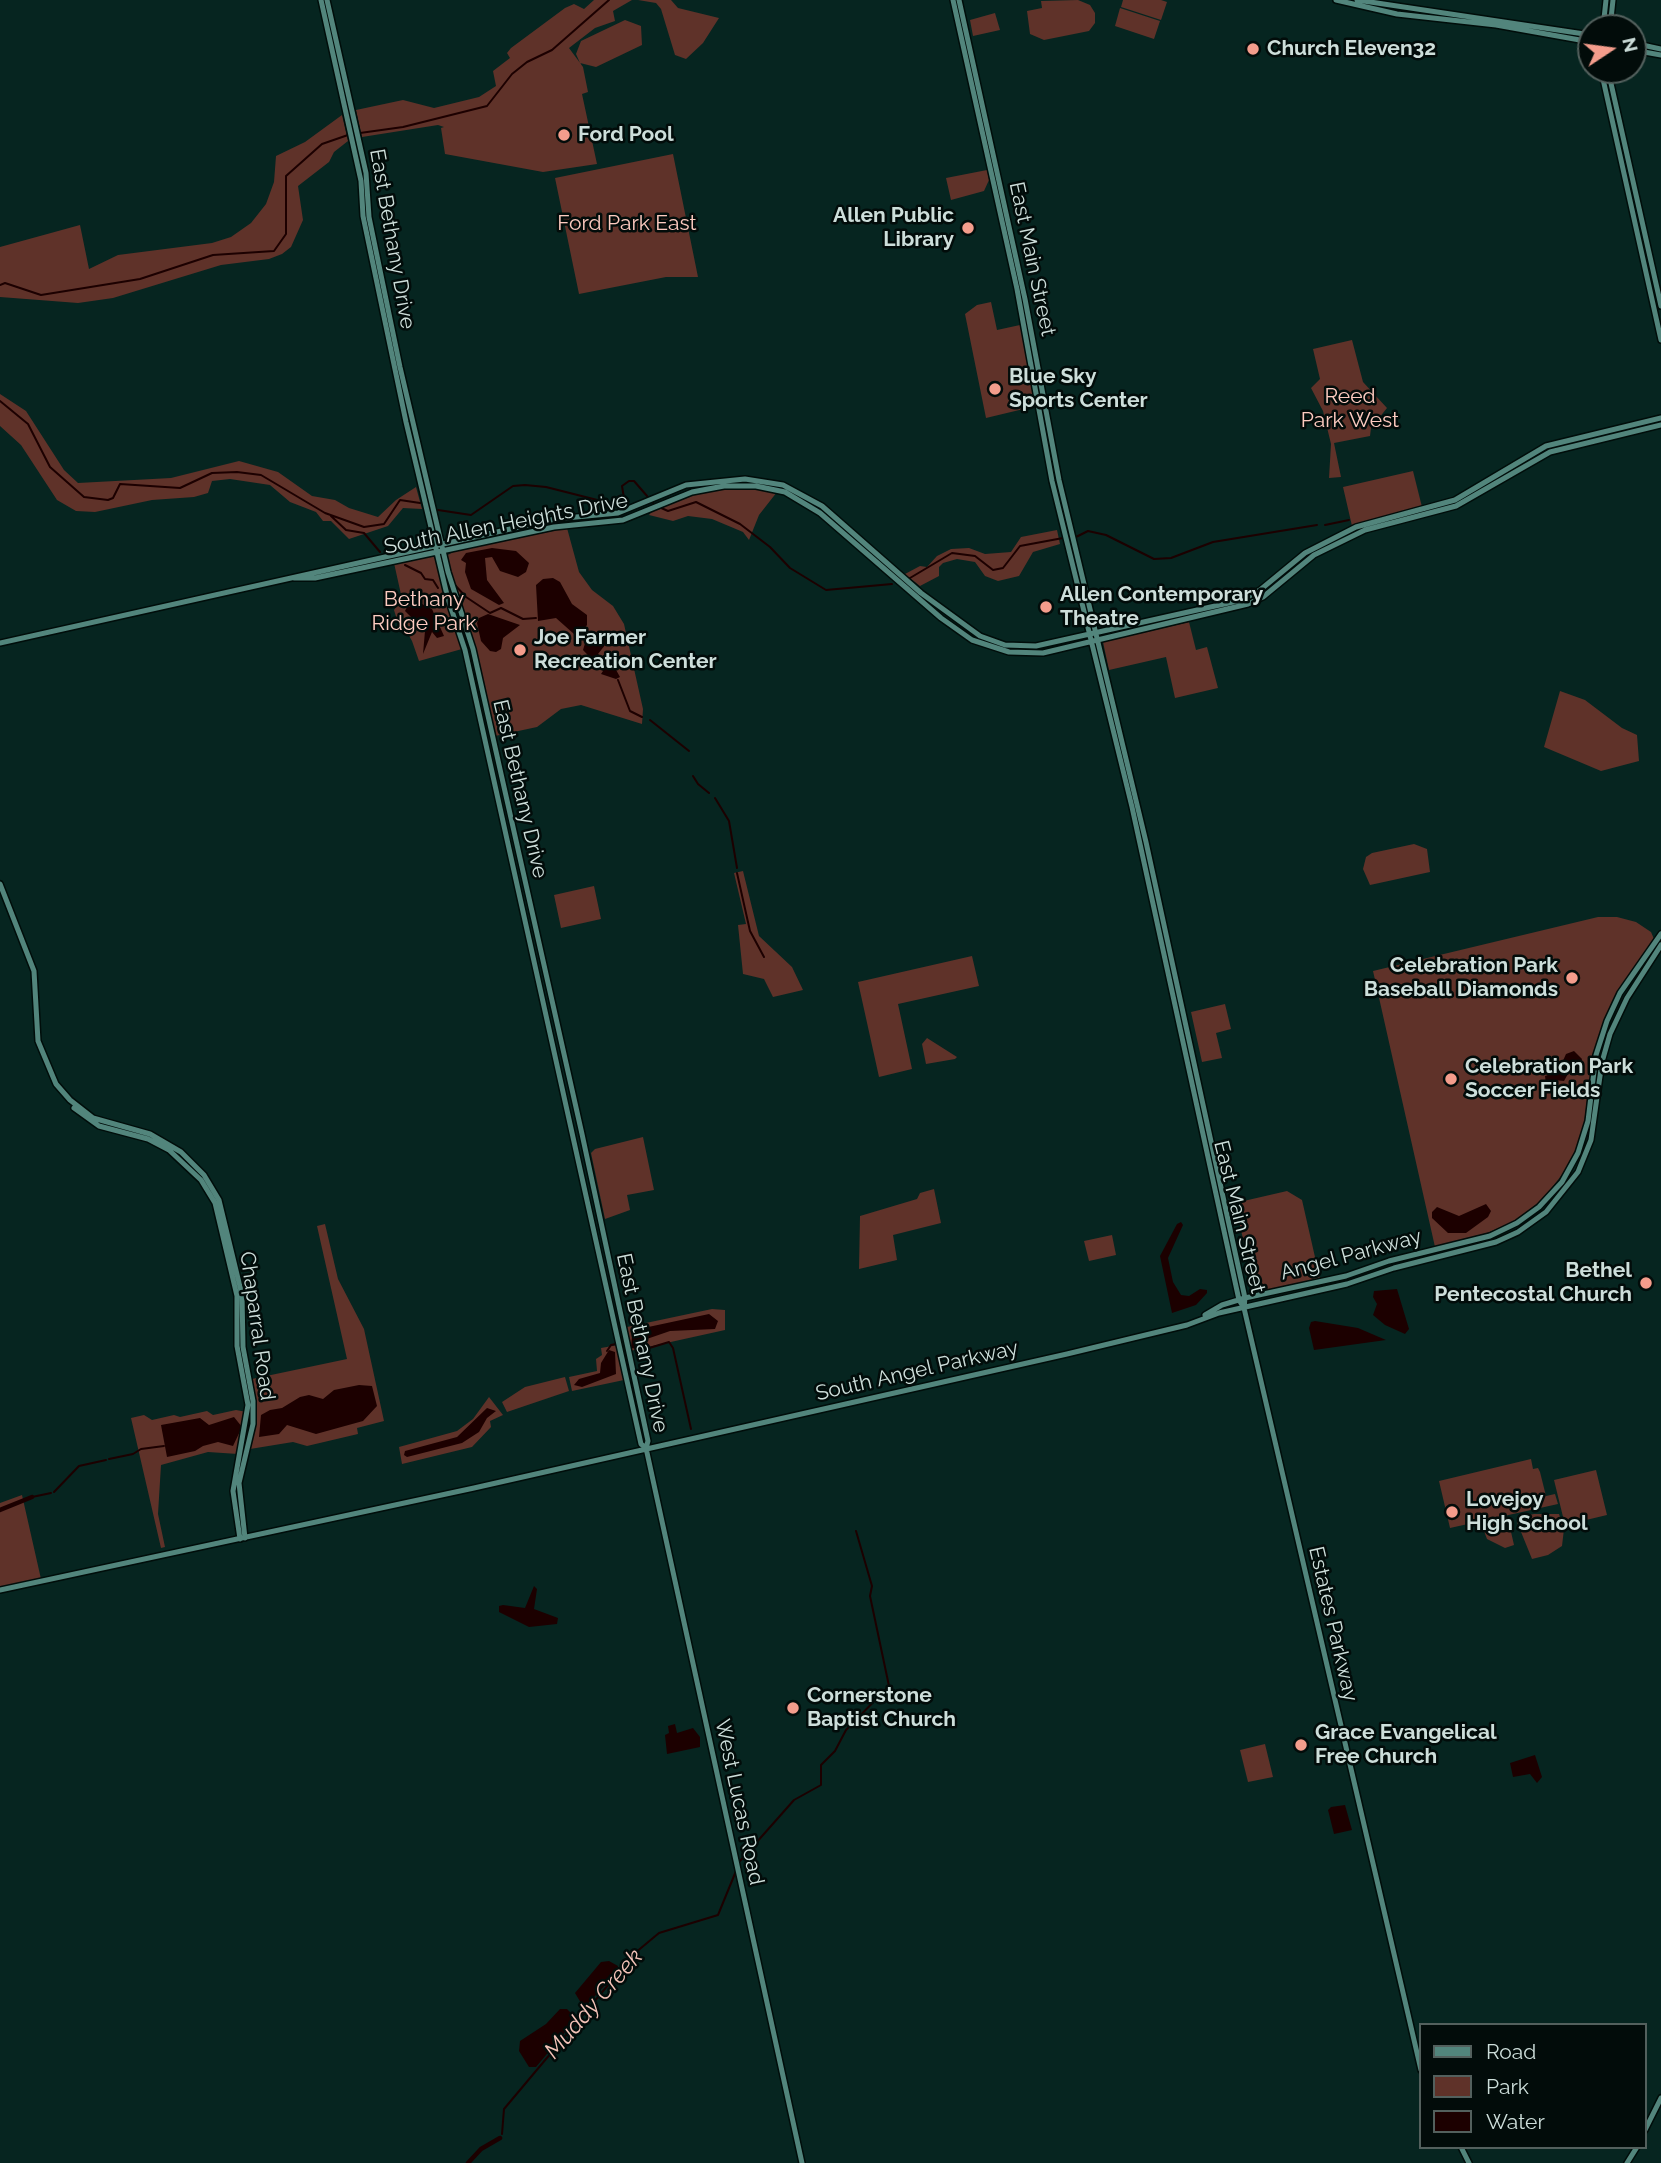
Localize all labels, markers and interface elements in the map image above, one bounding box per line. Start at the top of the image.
north arrow [1577,14,1647,84]
text: N [1618,35,1643,54]
place label: Church Eleven32 [1267,36,1436,62]
marker: Church Eleven32 [1245,41,1261,57]
place label: Ford Pool [578,122,674,148]
marker: Ford Pool [556,127,572,143]
street label: East Bethany Drive [364,147,420,331]
street label: East Main Street [1003,180,1061,338]
place label: Allen Public Library [833,203,954,253]
park label: Ford Park East [557,211,697,237]
marker: Allen Public Library [960,220,976,236]
place label: Blue Sky Sports Center [1009,364,1148,414]
marker: Blue Sky Sports Center [987,381,1003,397]
park label: Reed Park West [1301,384,1399,434]
street label: South Allen Heights Drive [382,488,630,560]
place label: Allen Contemporary Theatre [1060,582,1263,632]
park label: Bethany Ridge Park [372,587,476,637]
marker: Allen Contemporary Theatre [1038,599,1054,615]
place label: Joe Farmer Recreation Center [534,625,717,675]
marker: Joe Farmer Recreation Center [512,642,528,658]
street label: East Bethany Drive [487,697,553,881]
place label: Celebration Park Baseball Diamonds [1364,953,1558,1003]
marker: Celebration Park Baseball Diamonds [1564,970,1580,986]
place label: Celebration Park Soccer Fields [1465,1054,1633,1104]
marker: Celebration Park Soccer Fields [1443,1071,1459,1087]
street label: East Main Street [1208,1138,1270,1296]
street label: Angel Parkway [1278,1224,1424,1286]
street label: Chaparral Road [234,1250,280,1402]
street label: East Bethany Drive [611,1251,673,1435]
place label: Bethel Pentecostal Church [1434,1258,1632,1308]
marker: Bethel Pentecostal Church [1638,1275,1654,1291]
street label: South Angel Parkway [813,1335,1021,1407]
place label: Lovejoy High School [1466,1487,1588,1537]
marker: Lovejoy High School [1444,1504,1460,1520]
street label: Estates Parkway [1303,1544,1363,1704]
place label: Cornerstone Baptist Church [807,1683,956,1733]
marker: Cornerstone Baptist Church [785,1700,801,1716]
street label: West Lucas Road [709,1717,769,1887]
place label: Grace Evangelical Free Church [1315,1720,1497,1770]
marker: Grace Evangelical Free Church [1293,1737,1309,1753]
water label: Muddy Creek [539,1943,649,2065]
legend [1420,2023,1647,2149]
text: Road [1486,2039,1536,2064]
text: Park [1486,2074,1529,2099]
text: Water [1486,2109,1545,2134]

